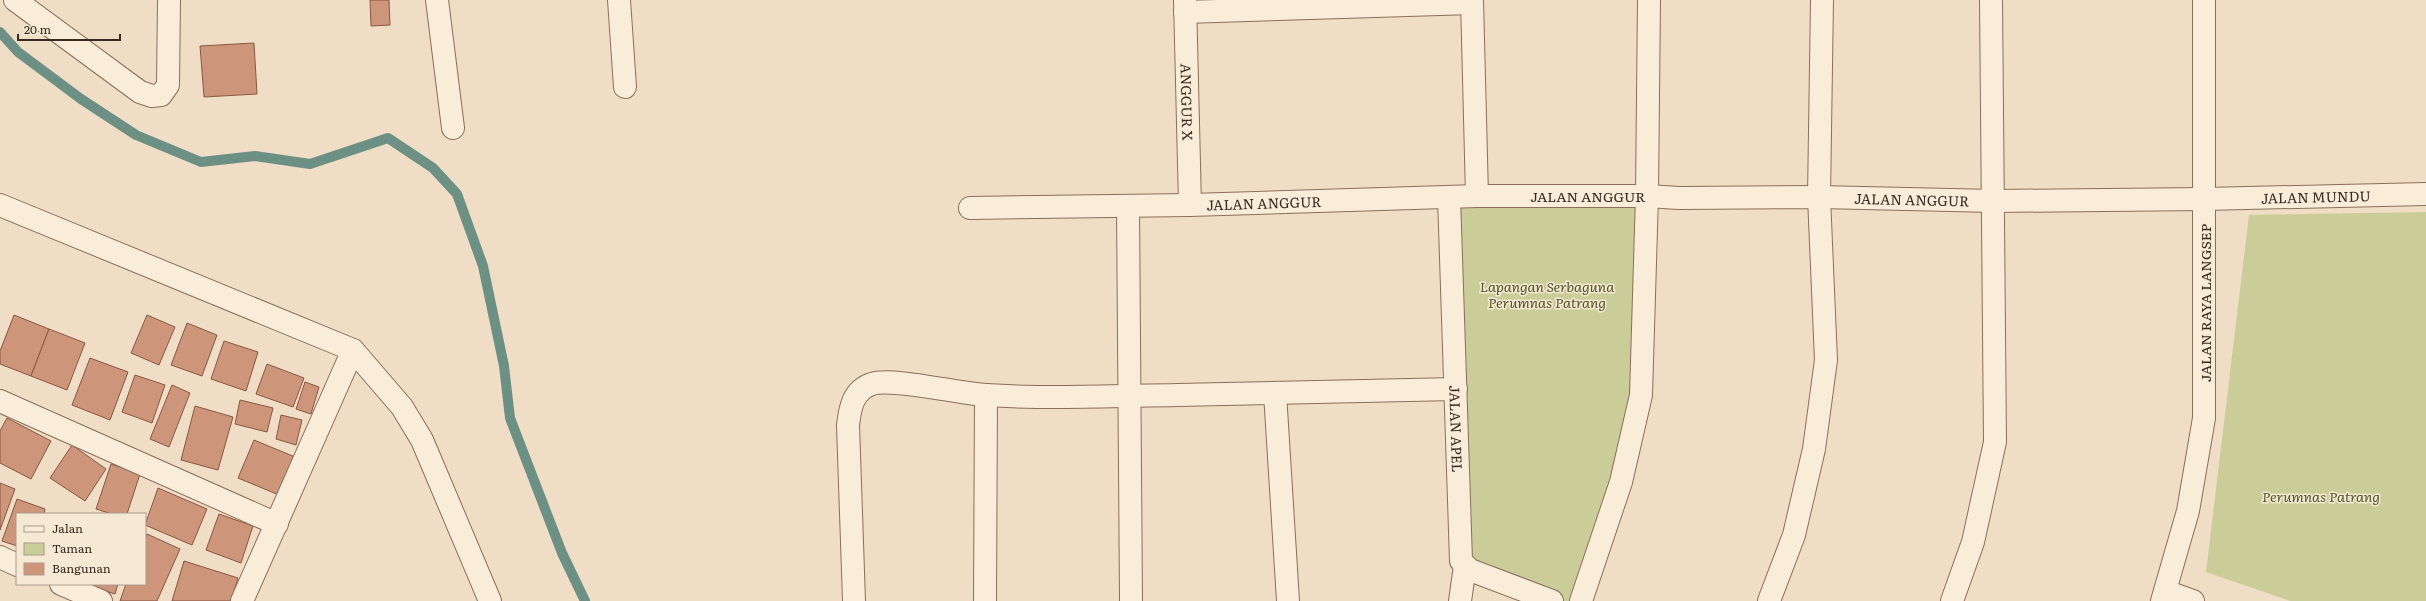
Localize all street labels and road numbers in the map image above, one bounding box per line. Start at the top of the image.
street label: ANGGUR X [1177,63,1198,141]
street label: JALAN MUNDU [2261,185,2371,208]
street label: JALAN ANGGUR [1530,186,1645,206]
street label: JALAN ANGGUR [1854,188,1970,210]
street label: JALAN ANGGUR [1206,191,1322,214]
street label: JALAN RAYA LANGSEP [2195,223,2215,382]
street label: JALAN APEL [1445,385,1468,473]

